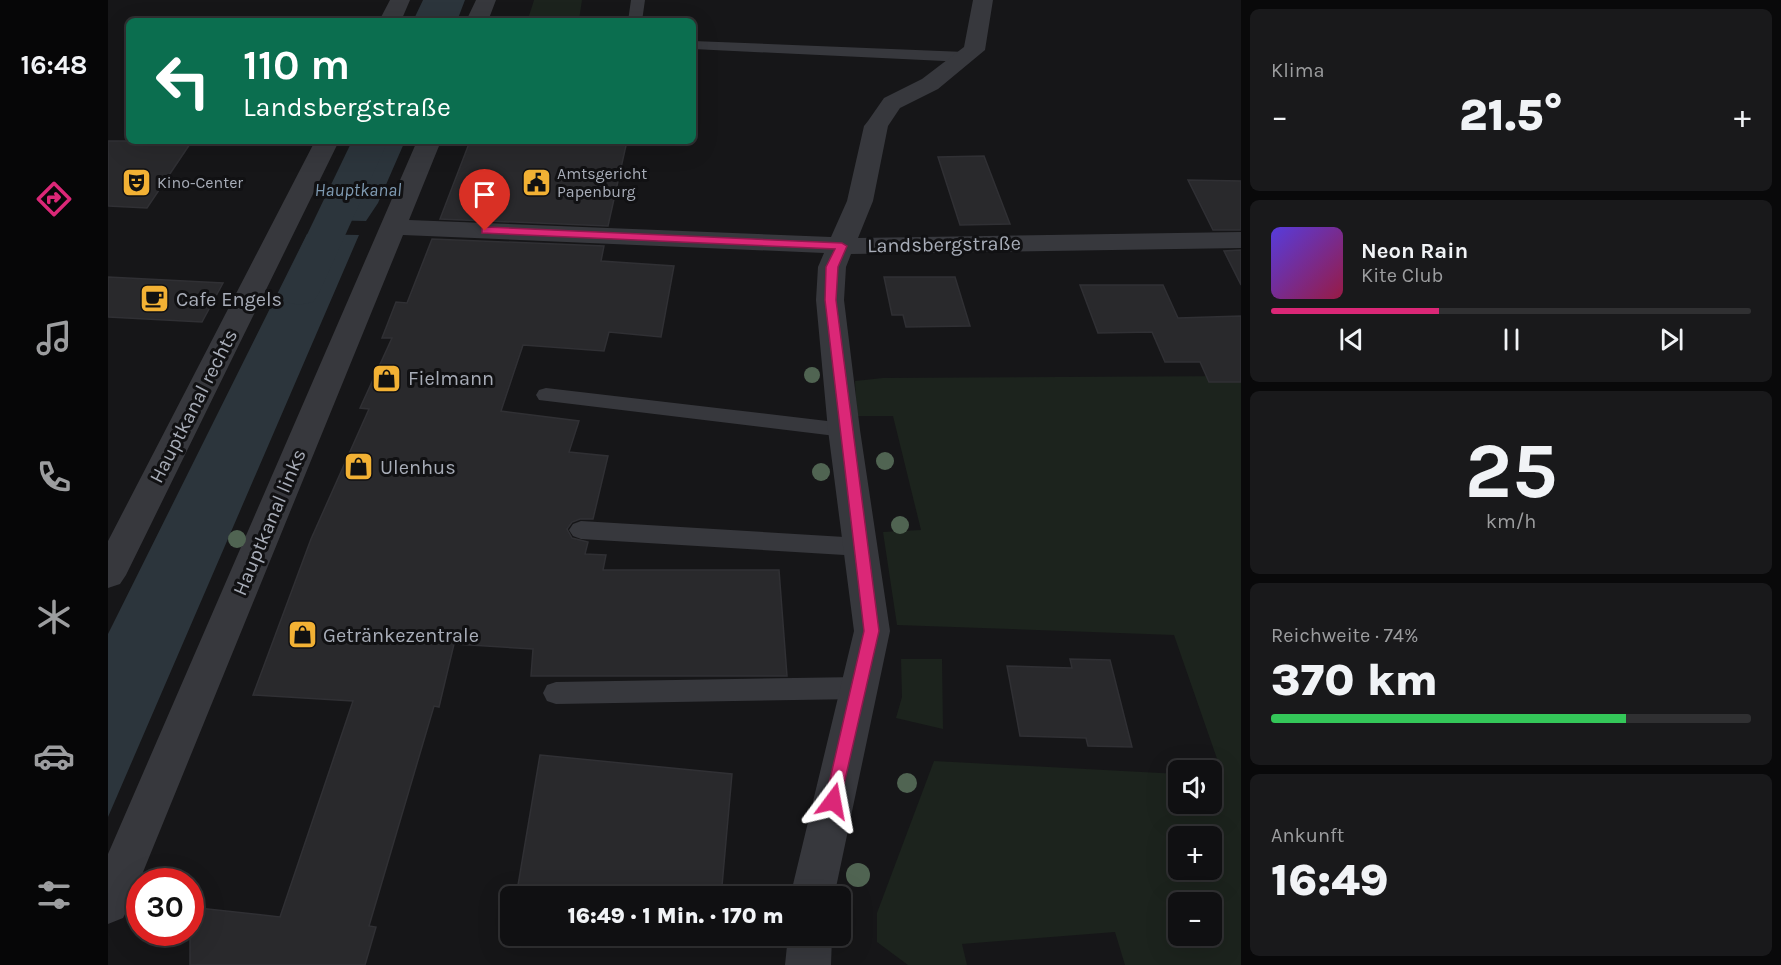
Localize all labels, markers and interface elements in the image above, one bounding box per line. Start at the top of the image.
text: 110 m [243,40,350,90]
icon: left [144,42,222,120]
text: 16:48 [21,49,87,81]
text: Klima [1271,59,1324,82]
text: 21.5° [1459,89,1563,141]
text: Landsbergstraße [243,91,451,123]
text: − [1271,97,1288,135]
text: + [1734,97,1751,135]
place label: Amtsgericht Papenburg [557,164,647,201]
theatre icon: Kino-Center [120,166,152,198]
public building icon: Amtsgericht Papenburg [520,166,552,198]
pin [459,169,510,231]
place label: Kino-Center [157,173,243,192]
icon: directions [33,178,75,220]
icon: arrive [468,178,501,211]
water label: Hauptkanal [314,179,402,201]
street label: Landsbergstraße [867,232,1021,257]
text: Neon Rain [1361,238,1468,264]
text: Kite Club [1361,264,1443,287]
cafe icon: Cafe Engels [139,283,171,315]
place label: Cafe Engels [176,288,282,311]
icon: music [33,317,75,359]
icon: previous [1335,323,1368,356]
icon: pause [1495,323,1528,356]
icon: next [1655,323,1688,356]
street label: Hauptkanal rechts [145,326,242,487]
shop icon: Fielmann [371,362,403,394]
place label: Fielmann [408,367,494,390]
text: 25 [1465,425,1557,517]
street label: Hauptkanal links [228,446,311,599]
shop icon: Ulenhus [343,451,375,483]
icon: phone [33,456,75,498]
place label: Ulenhus [380,456,456,479]
text: km/h [1486,510,1536,533]
icon: climate [33,596,75,638]
shop icon: Getränkezentrale [286,619,318,651]
place label: Getränkezentrale [323,624,479,647]
text: Reichweite · 74% [1271,624,1419,647]
text: 370 km [1271,654,1438,706]
icon: car [33,735,75,777]
map controls [1168,760,1222,946]
button: sound [1168,760,1222,814]
position arrow [801,769,865,833]
text: Ankunft [1271,824,1344,847]
button: + [1168,826,1222,880]
text: 16:49 [1271,854,1389,906]
speed limit sign: 30 [126,868,204,946]
icon: filters [33,874,75,916]
button: − [1168,892,1222,946]
text: 16:49 · 1 Min. · 170 m [567,903,784,929]

